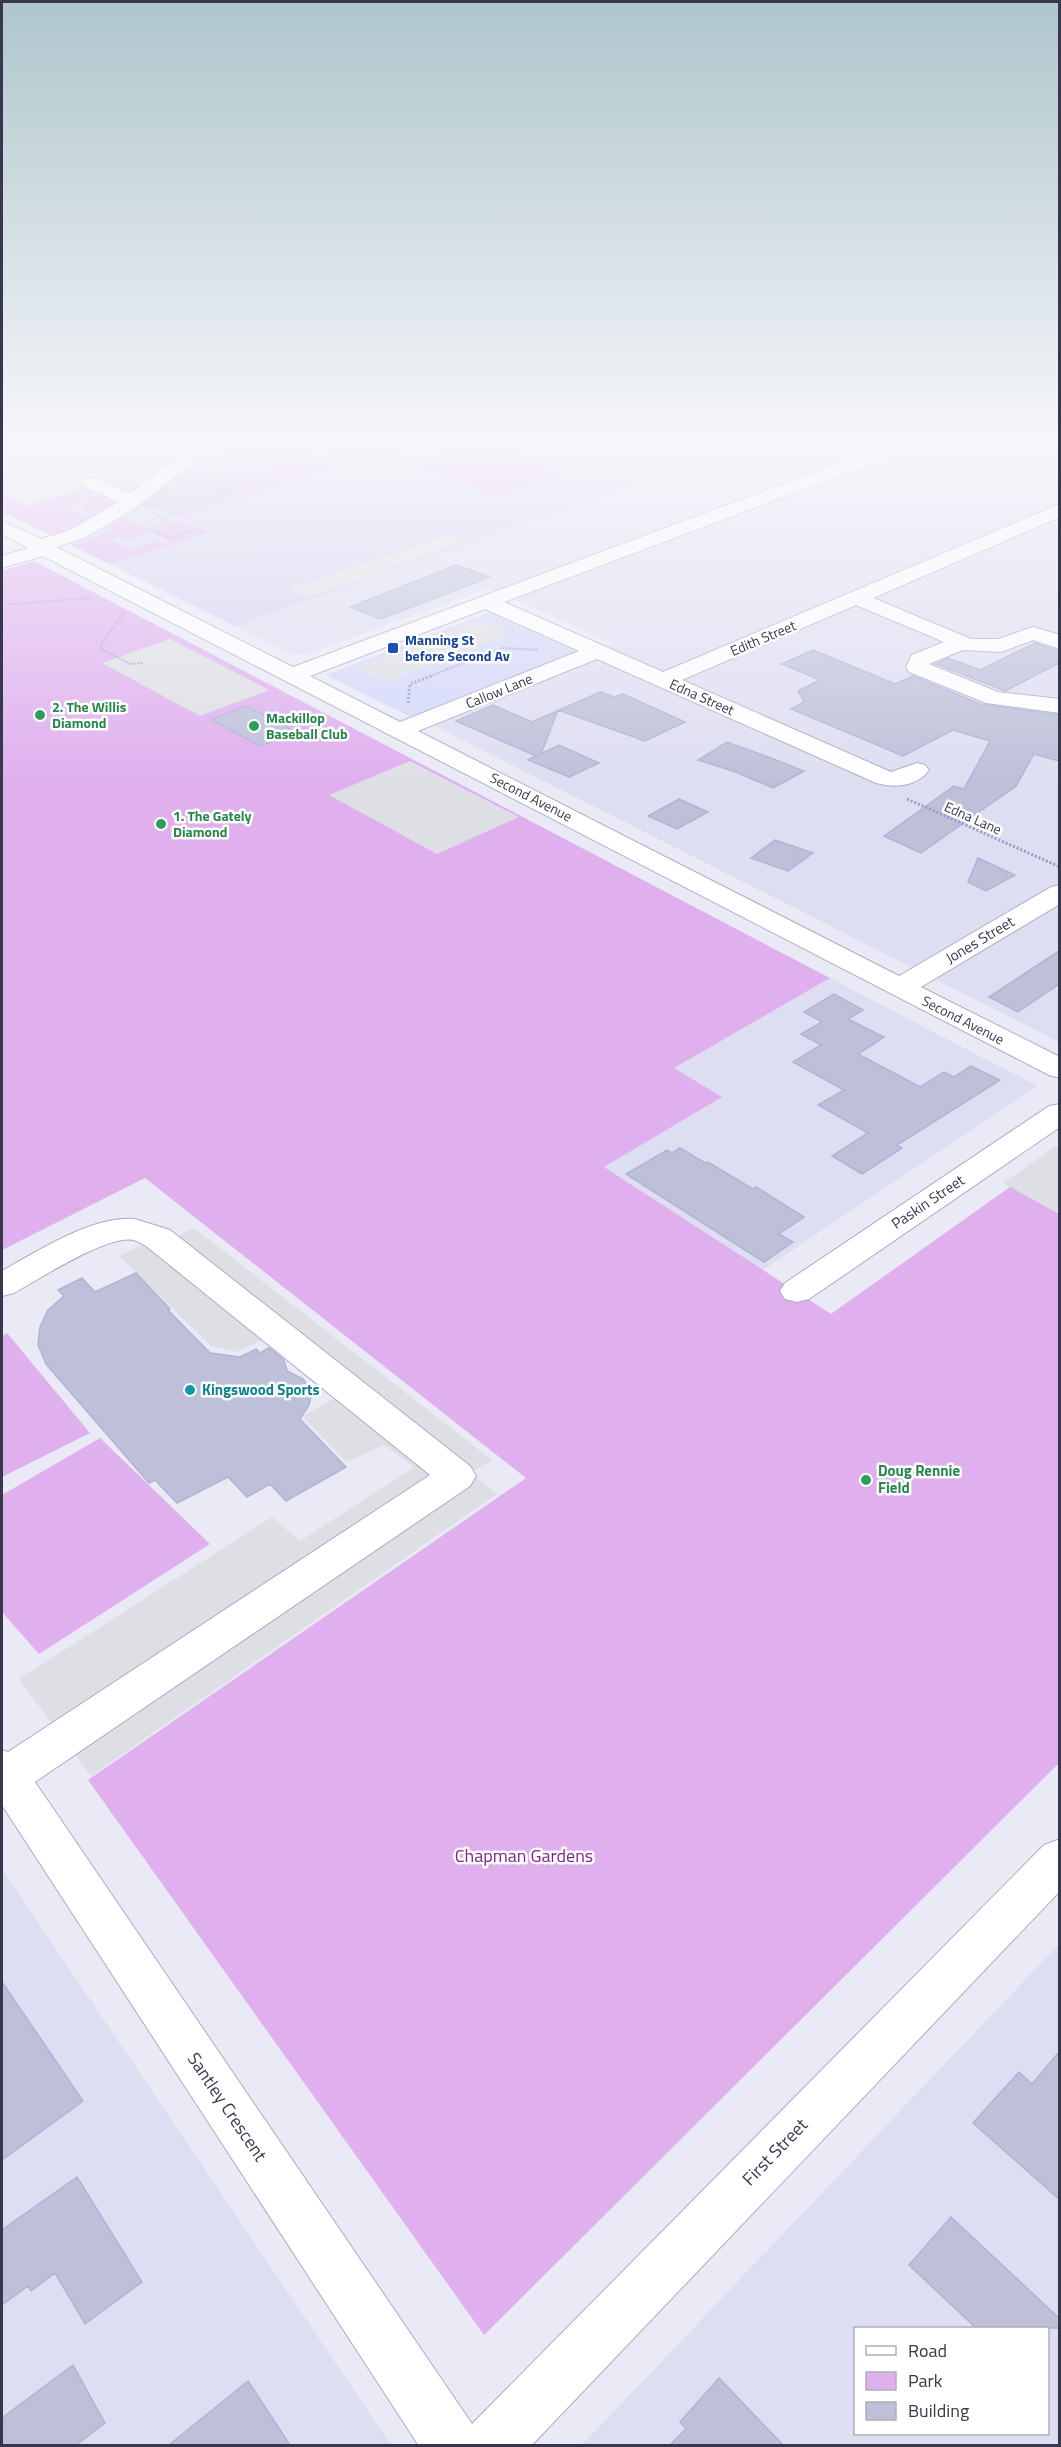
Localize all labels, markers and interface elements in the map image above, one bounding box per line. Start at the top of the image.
street label: Edith Street [727,614,799,661]
place label: Manning St before Second Av [405,629,510,666]
marker: Manning St before Second Av [386,641,400,655]
street label: Callow Lane [462,668,535,713]
street label: Edna Street [667,673,738,720]
place label: 2. The Willis Diamond [52,696,127,733]
place label: Mackillop Baseball Club [266,707,348,744]
marker: 2. The Willis Diamond [33,708,47,722]
marker: Mackillop Baseball Club [247,719,261,733]
street label: Second Avenue [486,767,576,826]
street label: Edna Lane [941,796,1005,840]
place label: 1. The Gately Diamond [173,805,252,842]
marker: 1. The Gately Diamond [154,817,168,831]
street label: Jones Street [941,910,1019,969]
street label: Second Avenue [918,990,1008,1049]
street label: Paskin Street [887,1168,969,1235]
place label: Kingswood Sports [202,1378,320,1401]
marker: Kingswood Sports [183,1383,197,1397]
place label: Doug Rennie Field [878,1459,960,1499]
marker: Doug Rennie Field [859,1473,873,1487]
park label: Chapman Gardens [455,1842,593,1869]
street label: Santley Crescent [181,2047,274,2167]
street label: First Street [736,2111,814,2191]
legend [854,2327,1049,2435]
text: Road [908,2337,947,2364]
text: Park [908,2367,943,2394]
text: Building [908,2397,969,2424]

